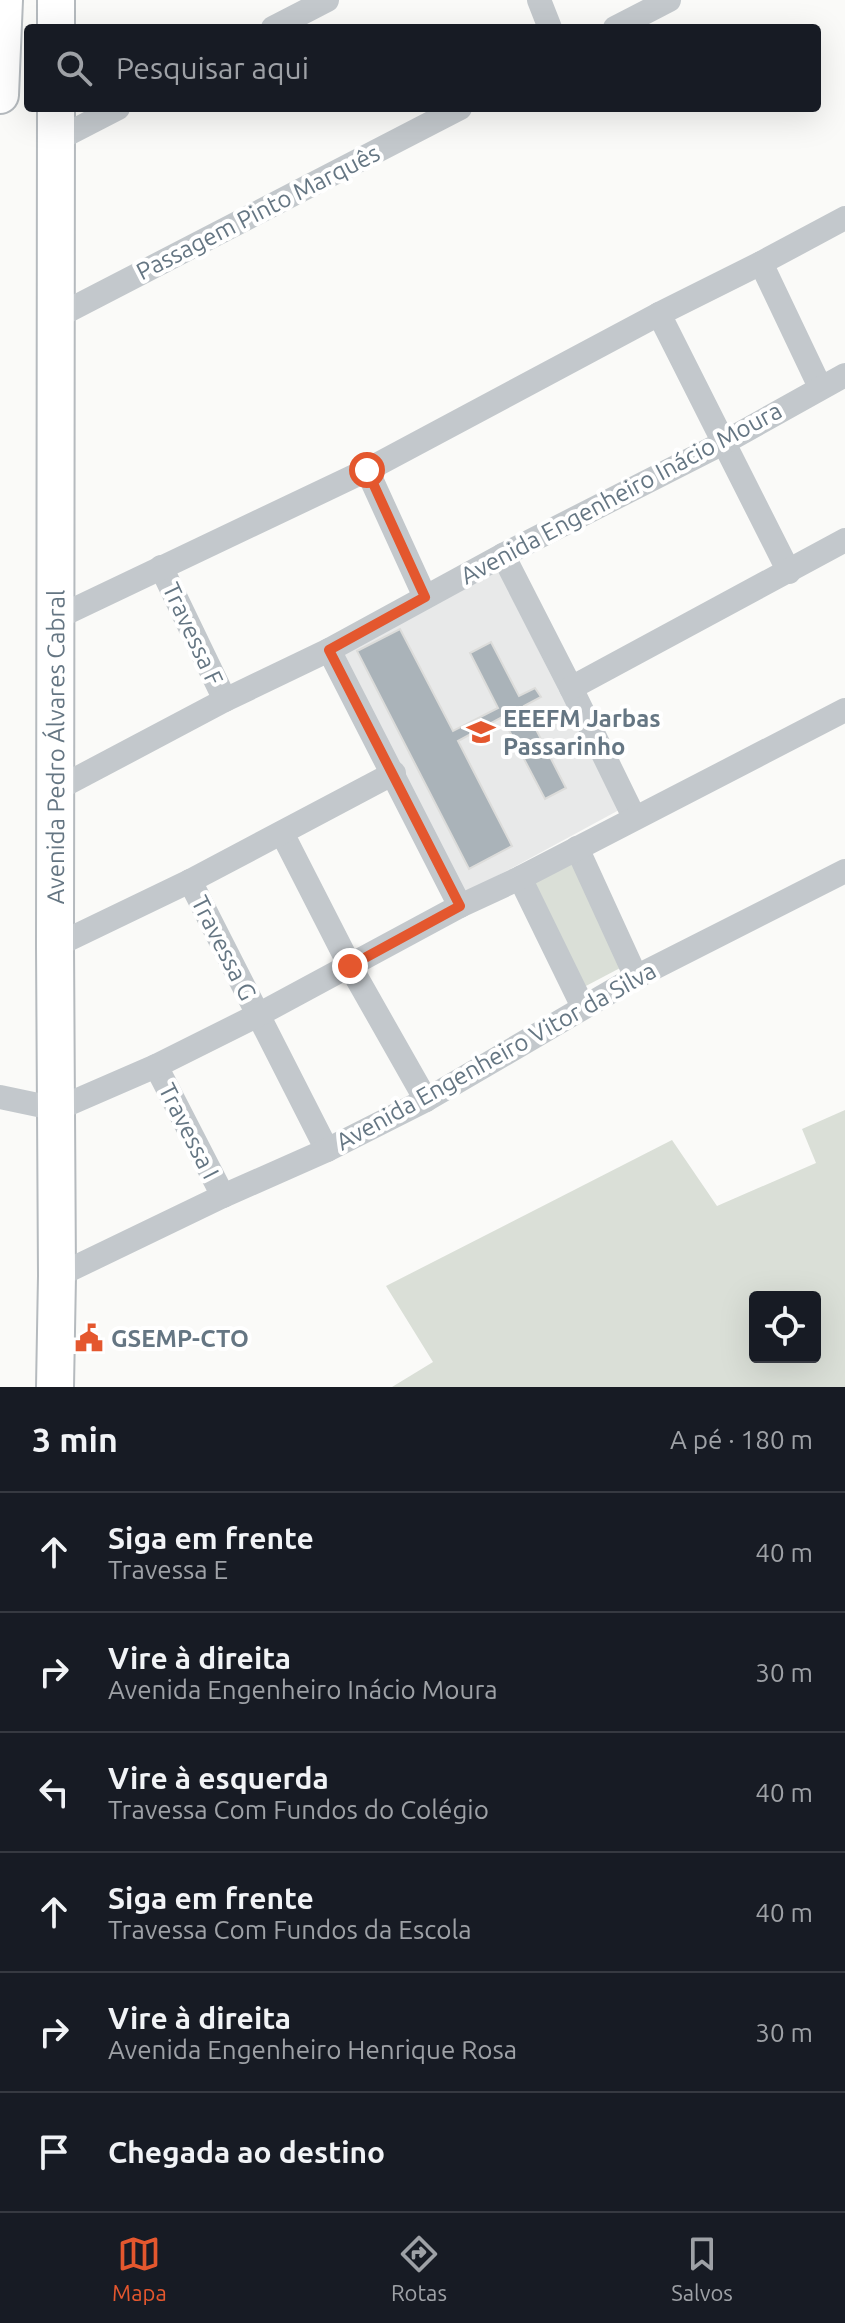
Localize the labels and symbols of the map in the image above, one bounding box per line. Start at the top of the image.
street label: Passagem Pinto Marquês [132,139,384,285]
street label: Avenida Engenheiro Inácio Moura [456,397,786,589]
route start [349,452,385,488]
street label: Travessa F [157,578,229,690]
street label: Avenida Pedro Álvares Cabral [41,590,69,904]
place label: EEEFM Jarbas Passarinho [503,705,661,760]
school or university icon: EEEFM Jarbas Passarinho [466,717,496,747]
street label: Travessa G [186,891,262,1005]
route end [332,948,368,984]
street label: Avenida Engenheiro Vitor da Silva [331,957,661,1155]
street label: Travessa I [153,1079,225,1183]
public building icon: GSEMP-CTO [74,1323,104,1353]
place label: GSEMP-CTO [111,1325,249,1352]

